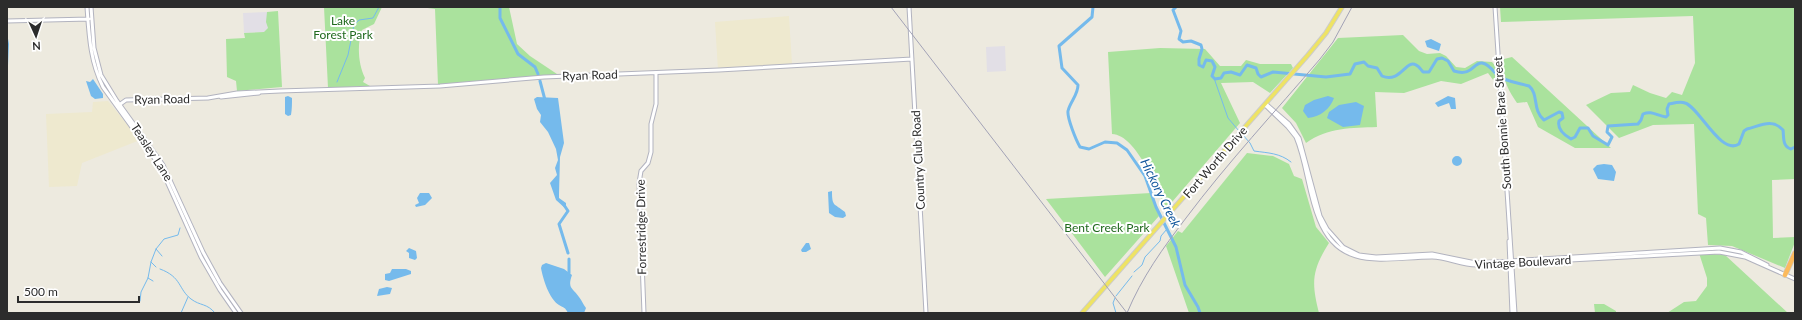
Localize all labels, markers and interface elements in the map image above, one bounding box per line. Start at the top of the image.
park label: Lake Forest Park [313,13,374,42]
north arrow [16,16,56,56]
text: N [32,40,41,53]
street label: South Bonnie Brae Street [1490,55,1514,190]
street label: Ryan Road [562,67,618,83]
street label: Ryan Road [134,91,190,107]
street label: Country Club Road [908,110,928,210]
street label: Teasley Lane [128,120,176,184]
street label: Fort Worth Drive [1180,123,1250,201]
water label: Hickory Creek [1137,156,1185,231]
street label: Forrestridge Drive [633,179,649,275]
park label: Bent Creek Park [1064,220,1151,235]
street label: Vintage Boulevard [1474,252,1572,272]
scale bar [18,278,139,304]
text: 500 m [24,284,58,299]

